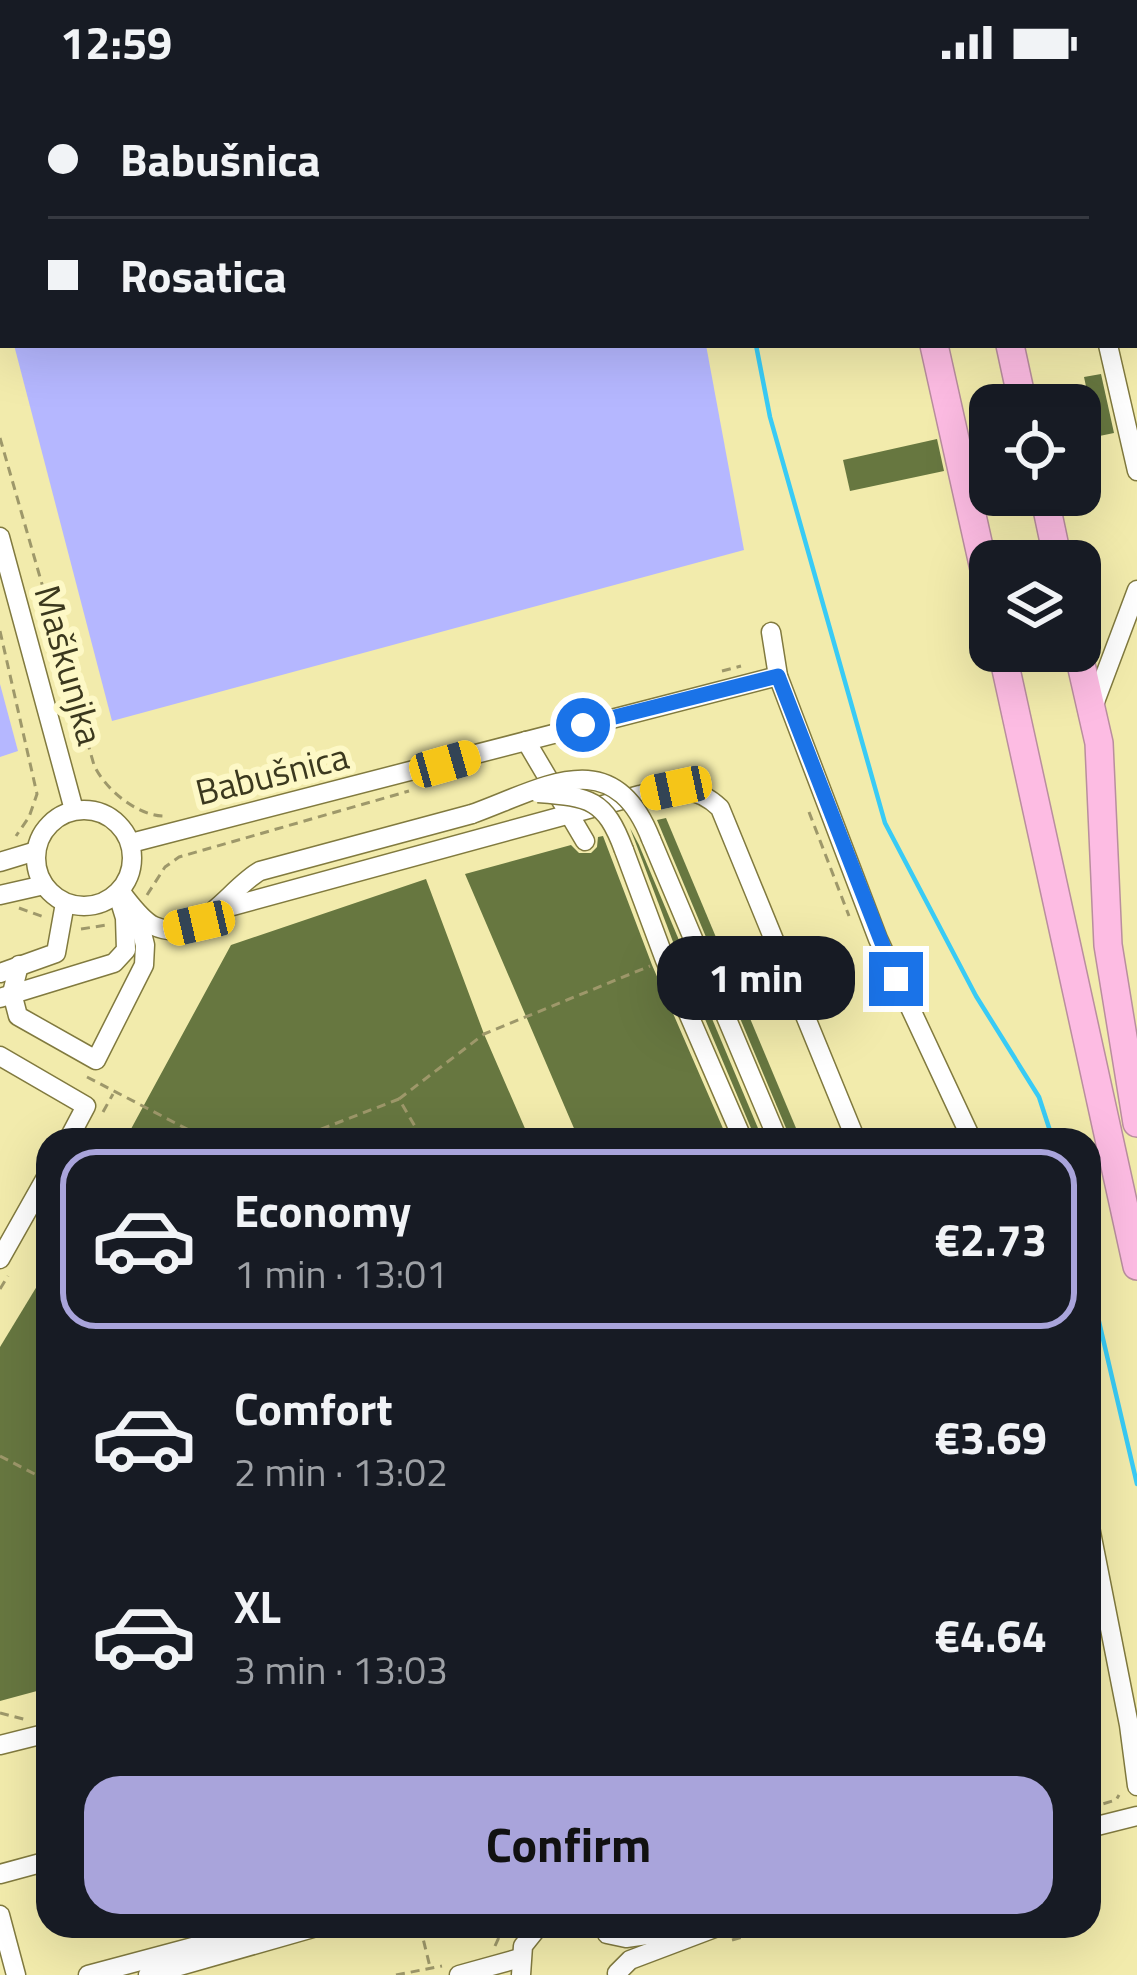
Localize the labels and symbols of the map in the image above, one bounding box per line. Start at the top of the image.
street label: Maškunjka [20,579,118,751]
route start [556,698,610,752]
street label: Babušnica [190,728,354,819]
car [405,737,485,791]
car [637,763,715,813]
car [160,897,238,949]
callout: 1 min [656,937,854,1021]
route end [869,952,923,1006]

